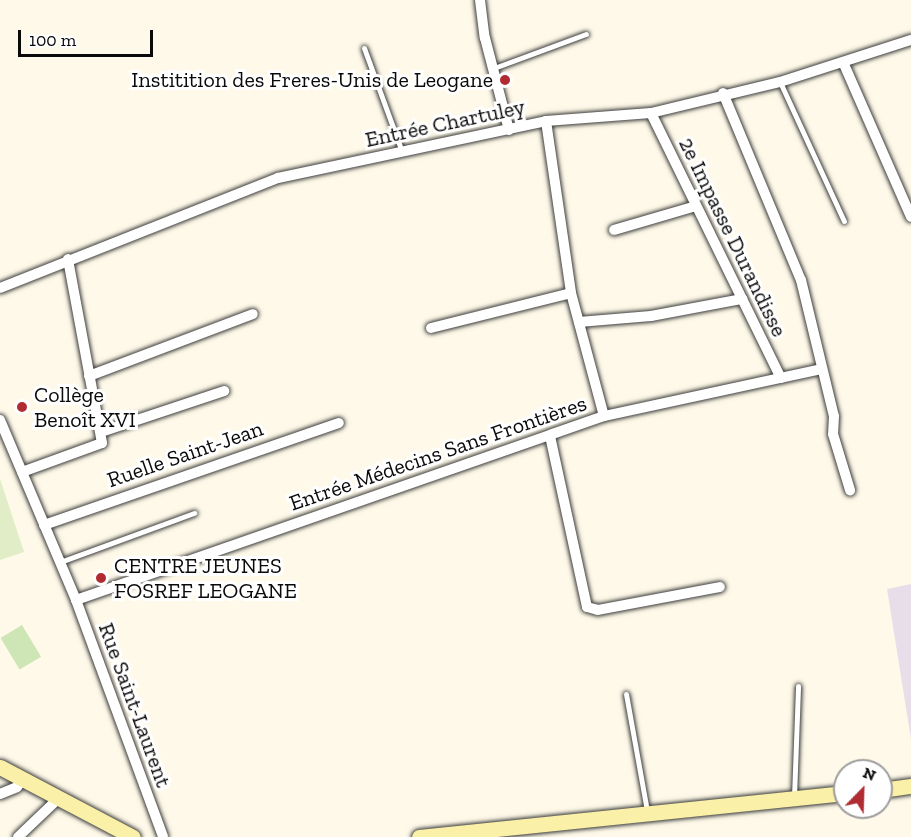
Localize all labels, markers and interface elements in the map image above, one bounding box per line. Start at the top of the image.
scale bar [21,18,156,56]
text: 100 m [29,29,76,51]
place label: Institition des Freres-Unis de Leogane [131,67,493,93]
marker: Institition des Freres-Unis de Leogane [498,73,512,87]
street label: Entrée Chartuley [363,93,527,153]
street label: 2e Impasse Durandisse [673,133,793,341]
place label: Collège Benoît XVI [34,381,136,433]
street label: Entrée Médecins Sans Frontières [286,390,590,516]
marker: Collège Benoît XVI [15,400,29,414]
street label: Ruelle Saint-Jean [104,415,266,493]
place label: CENTRE JEUNES FOSREF LEOGANE [114,552,297,604]
marker: CENTRE JEUNES FOSREF LEOGANE [92,569,110,587]
street label: Rue Saint-Laurent [93,619,177,791]
north arrow [833,759,893,819]
text: N [860,763,879,785]

